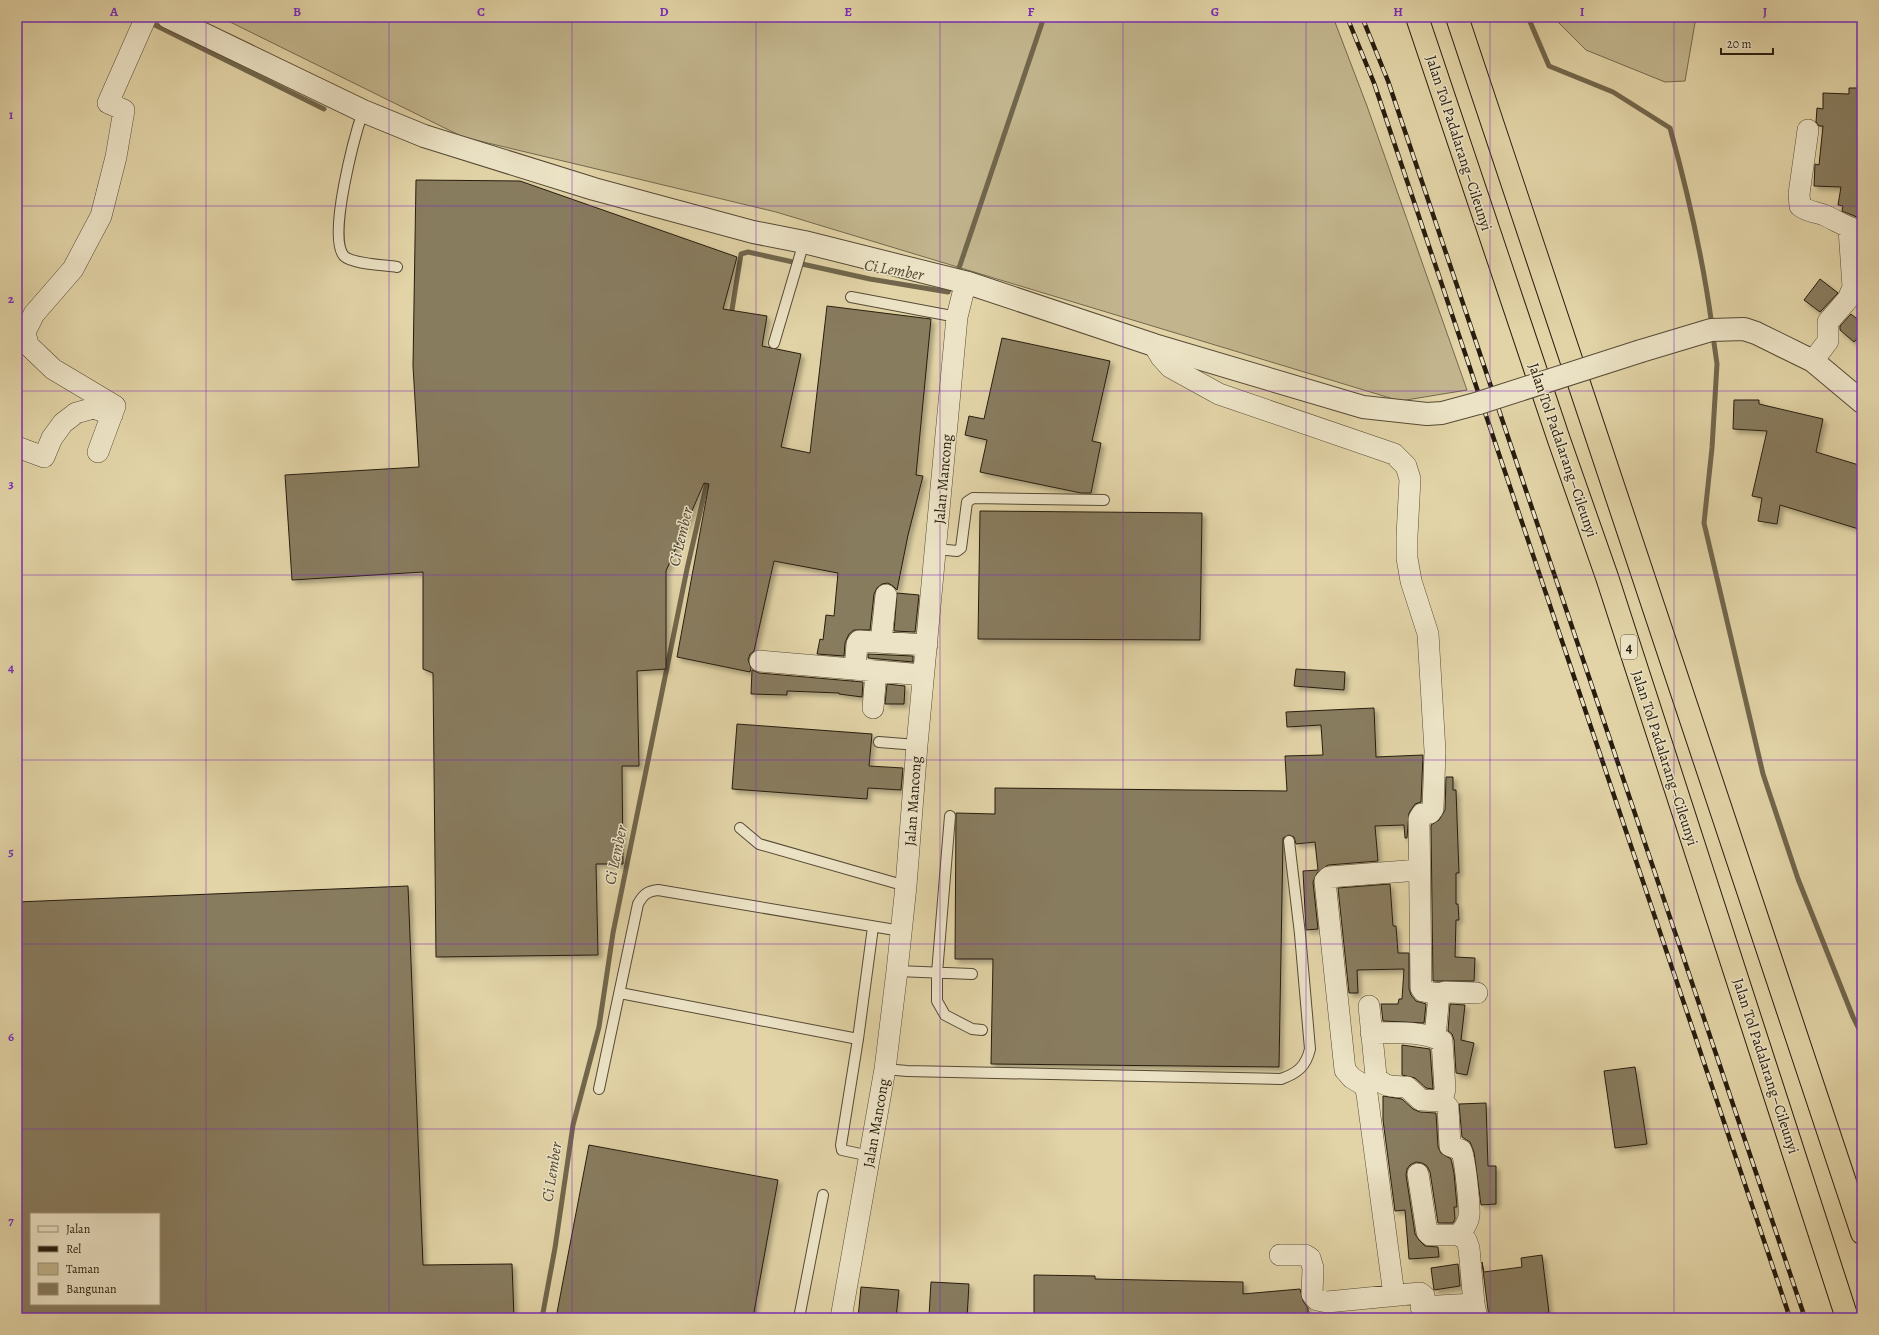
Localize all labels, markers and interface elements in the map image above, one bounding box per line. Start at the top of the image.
text: A [109,3,119,20]
text: B [293,3,301,20]
text: C [477,3,485,20]
text: D [659,3,669,20]
text: E [844,3,852,20]
text: F [1028,3,1035,20]
text: G [1211,3,1219,20]
text: H [1393,3,1403,20]
text: I [1580,3,1585,20]
text: J [1763,3,1767,20]
scale bar [1721,30,1773,56]
text: 20 m [1727,36,1751,52]
street label: Jalan Tol Padalarang–Cileunyi [1421,53,1497,233]
text: 1 [9,106,14,123]
water label: Ci Lember [863,254,926,286]
text: 2 [8,290,15,307]
street label: Jalan Tol Padalarang–Cileunyi [1524,360,1602,540]
street label: Jalan Mancong [929,433,957,525]
text: 3 [8,475,14,492]
water label: Ci Lember [664,505,699,569]
road number: 4 [1621,635,1637,659]
text: 4 [8,659,14,676]
street label: Jalan Tol Padalarang–Cileunyi [1627,668,1703,848]
street label: Jalan Mancong [900,755,926,847]
water label: Ci Lember [599,823,633,887]
text: 5 [8,843,14,860]
street label: Jalan Tol Padalarang–Cileunyi [1728,976,1804,1156]
text: 6 [8,1028,14,1045]
street label: Jalan Mancong [858,1076,894,1169]
water label: Ci Lember [536,1140,568,1203]
text: 7 [8,1212,14,1229]
legend [30,1213,160,1305]
text: Jalan [66,1221,91,1237]
text: Rel [66,1241,81,1257]
text: Taman [66,1261,100,1277]
text: Bangunan [66,1281,117,1297]

